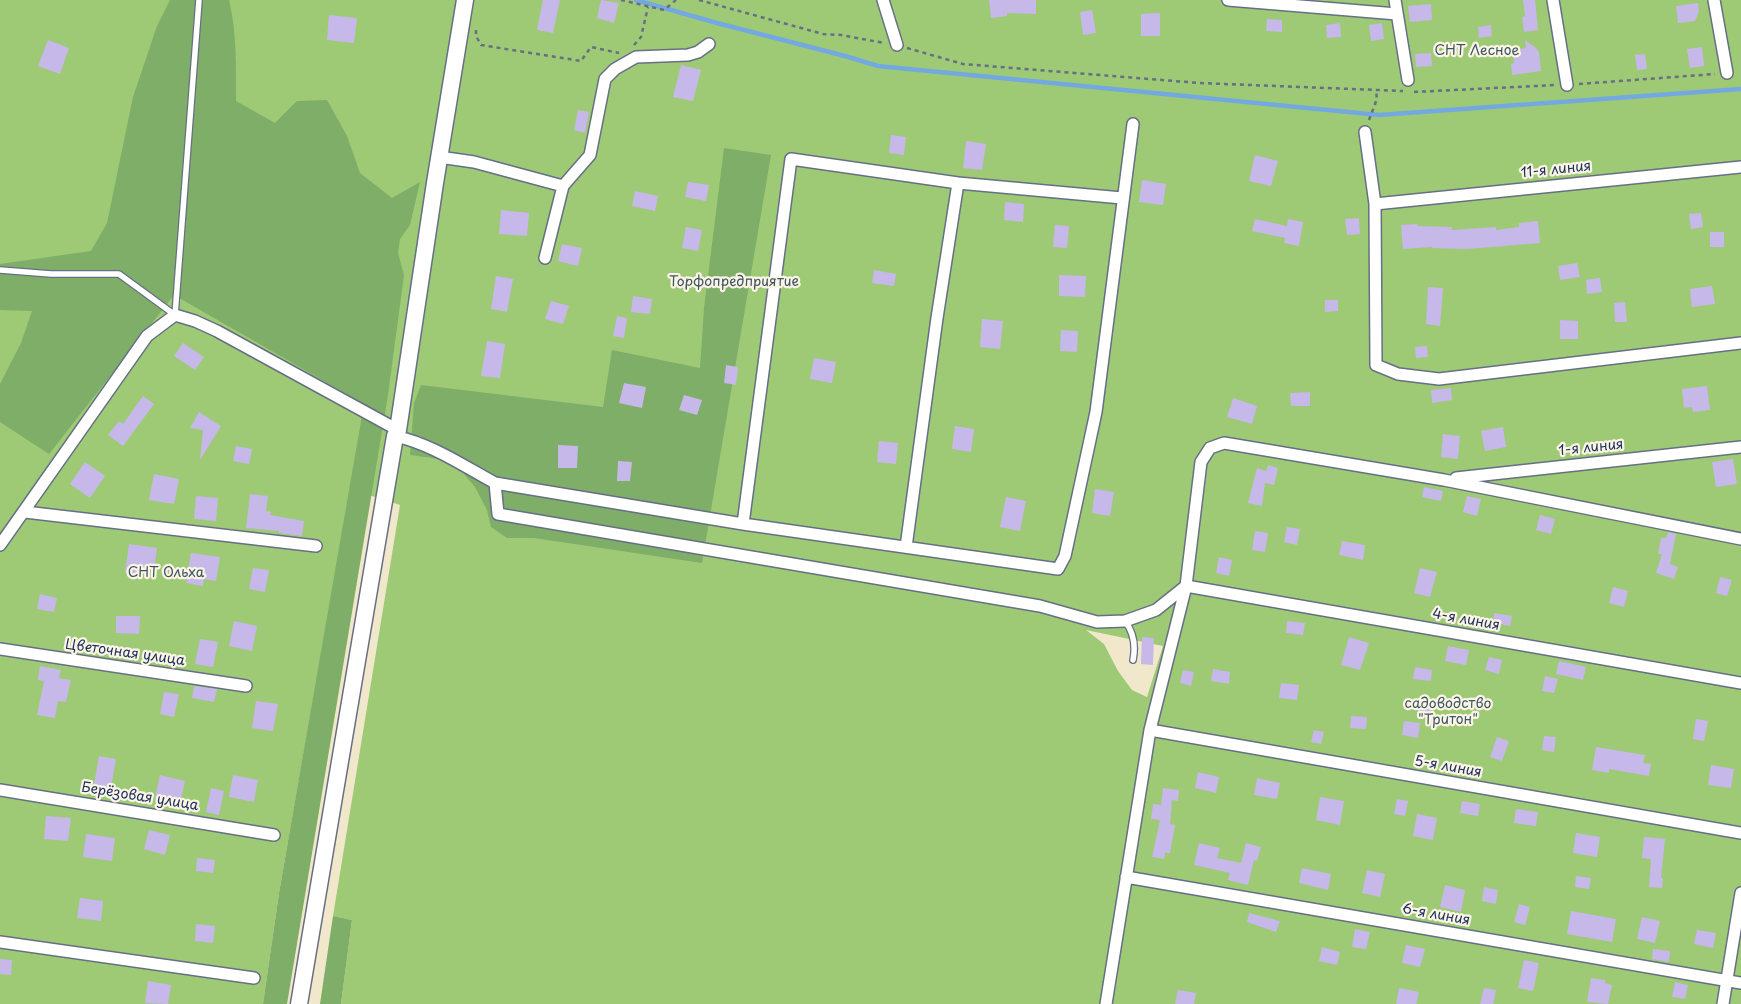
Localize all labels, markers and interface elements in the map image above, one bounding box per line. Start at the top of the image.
park label: СНТ Лесное [1435,43,1519,59]
street label: 11-я линия [1520,158,1592,182]
park label: Торфопредприятие [669,274,799,290]
street label: 1-я линия [1558,436,1624,460]
park label: СНТ Ольха [128,565,204,581]
street label: 4-я линия [1431,606,1501,634]
street label: Цветочная улица [64,636,186,670]
park label: садоводство "Тритон" [1405,696,1491,729]
street label: 5-я линия [1413,753,1483,781]
street label: Берёзовая улица [80,779,200,815]
street label: 6-я линия [1401,901,1471,929]

